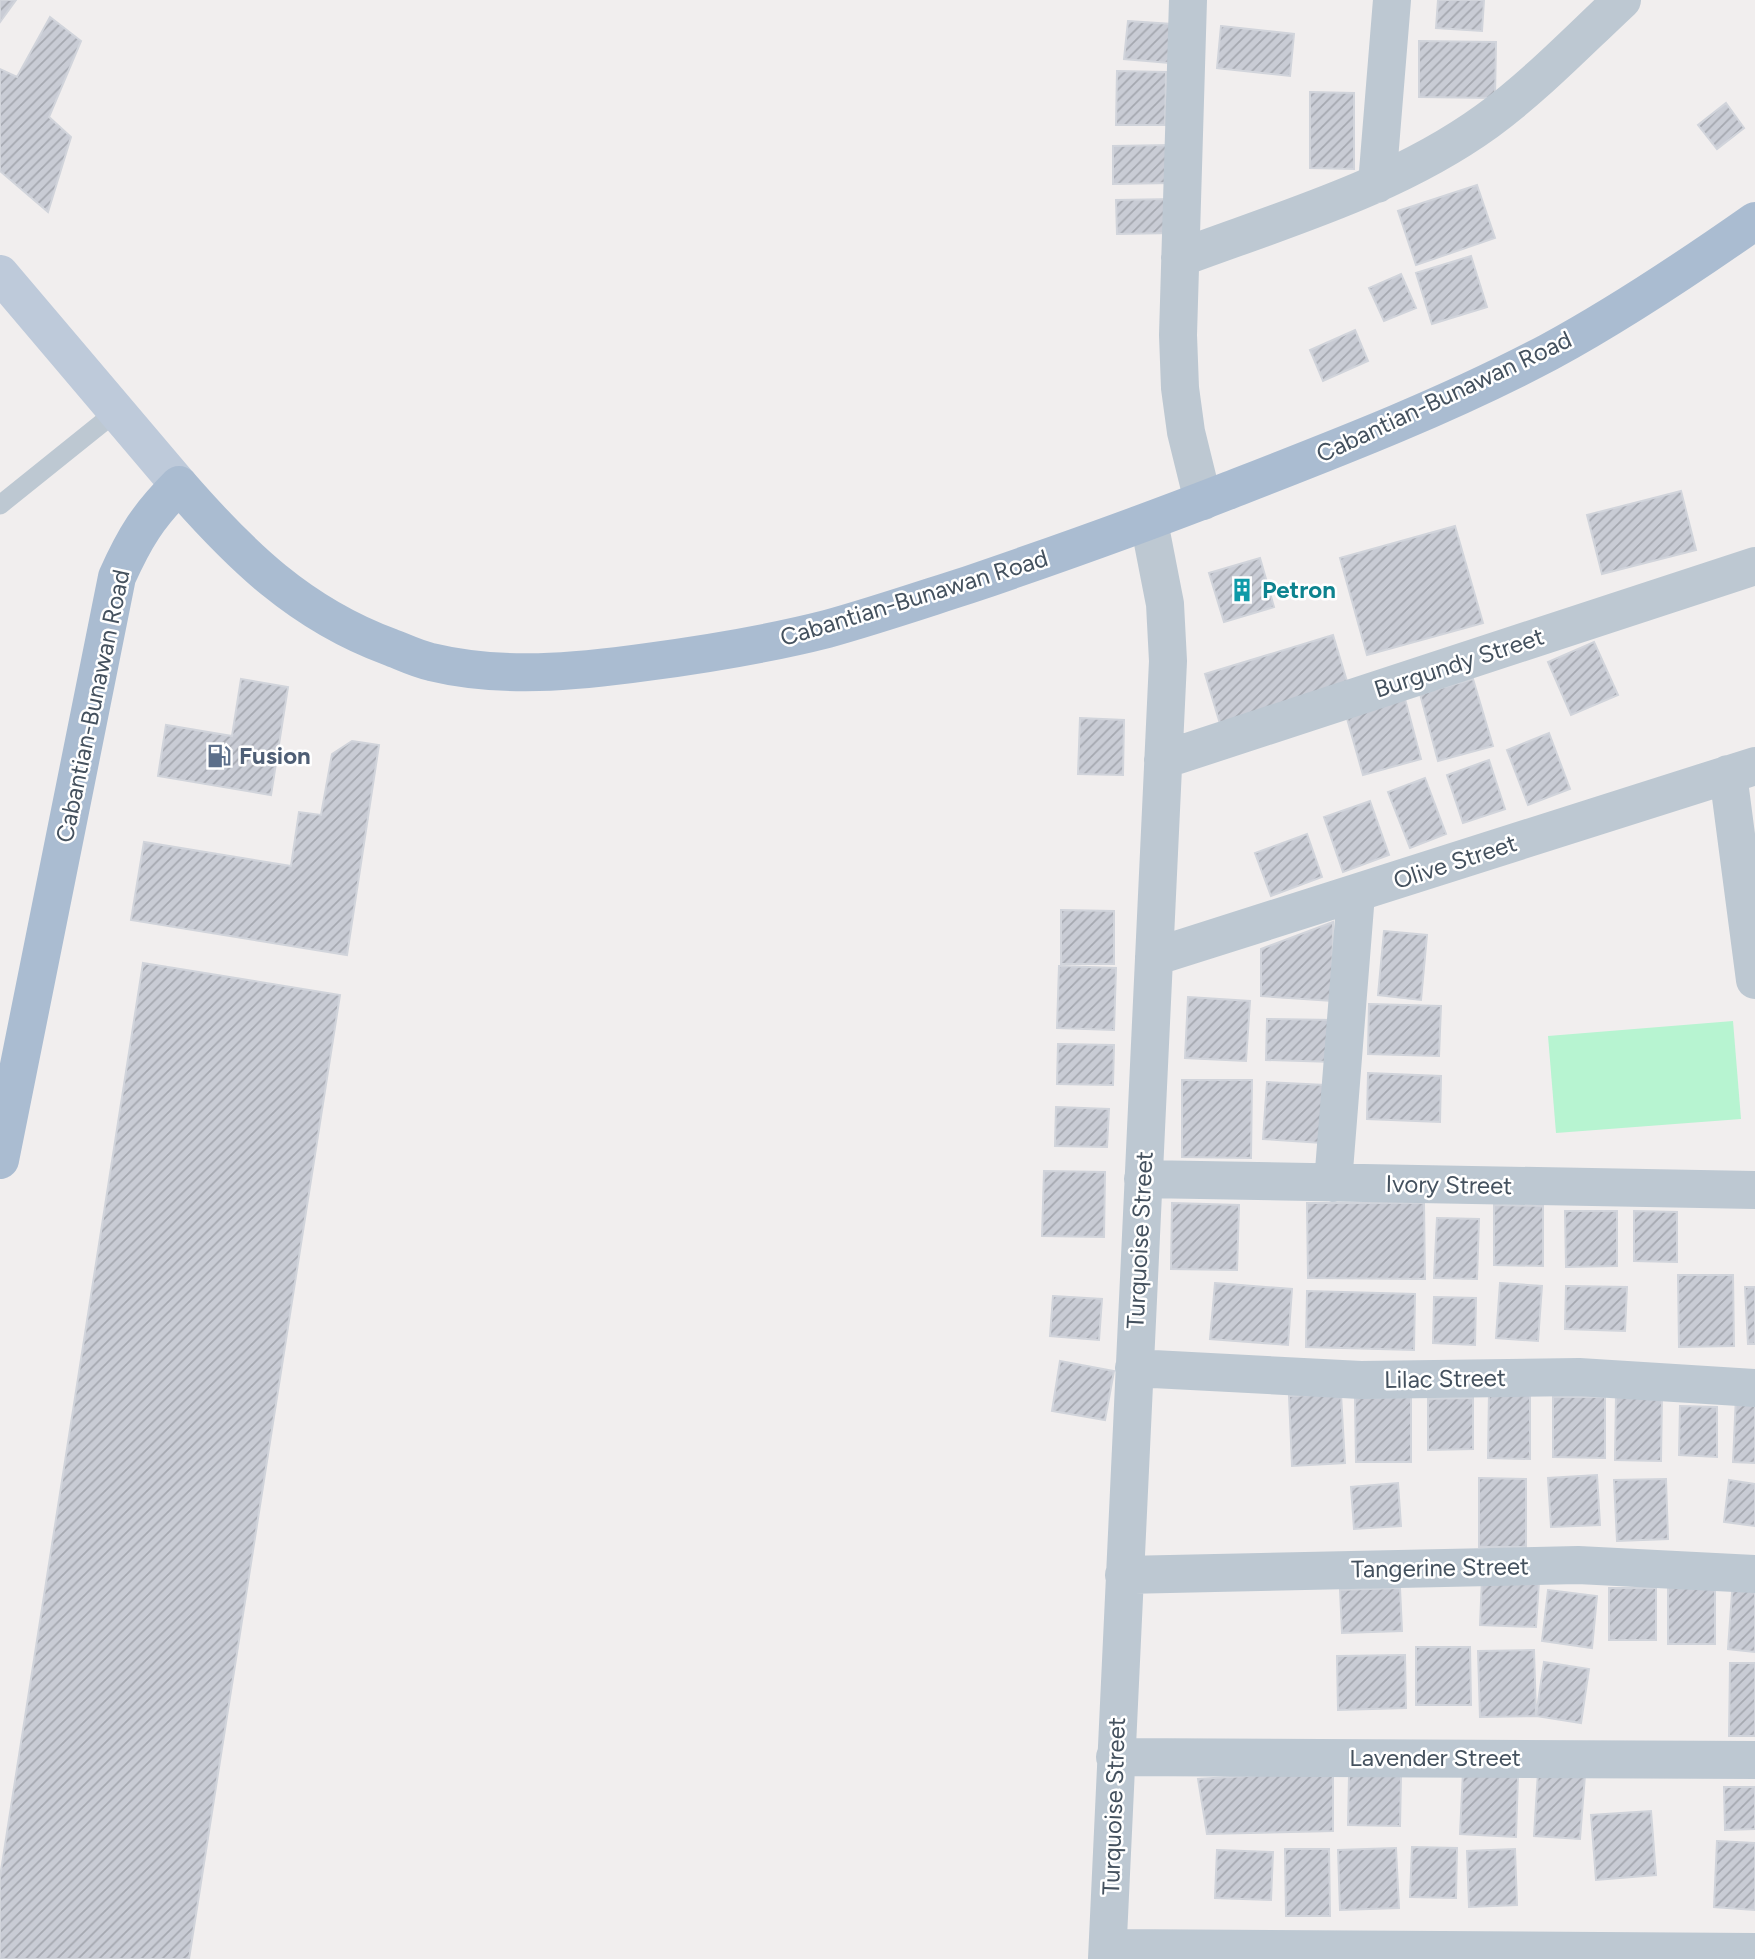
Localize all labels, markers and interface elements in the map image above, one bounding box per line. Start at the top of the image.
street label: Cabantian-Bunawan Road [1312,325,1576,469]
street label: Cabantian-Bunawan Road [777,543,1051,652]
street label: Cabantian-Bunawan Road [49,567,136,845]
place label: Petron [1262,575,1336,604]
building icon: Petron [1228,576,1256,604]
street label: Burgundy Street [1370,621,1547,704]
place label: Fusion [239,741,311,770]
fuel station icon: Fusion [205,742,233,770]
street label: Olive Street [1390,828,1520,895]
street label: Turquoise Street [1120,1150,1159,1330]
street label: Ivory Street [1386,1169,1513,1200]
street label: Lilac Street [1384,1363,1506,1394]
street label: Tangerine Street [1351,1551,1529,1584]
street label: Turquoise Street [1096,1717,1131,1895]
street label: Lavender Street [1349,1743,1521,1772]

